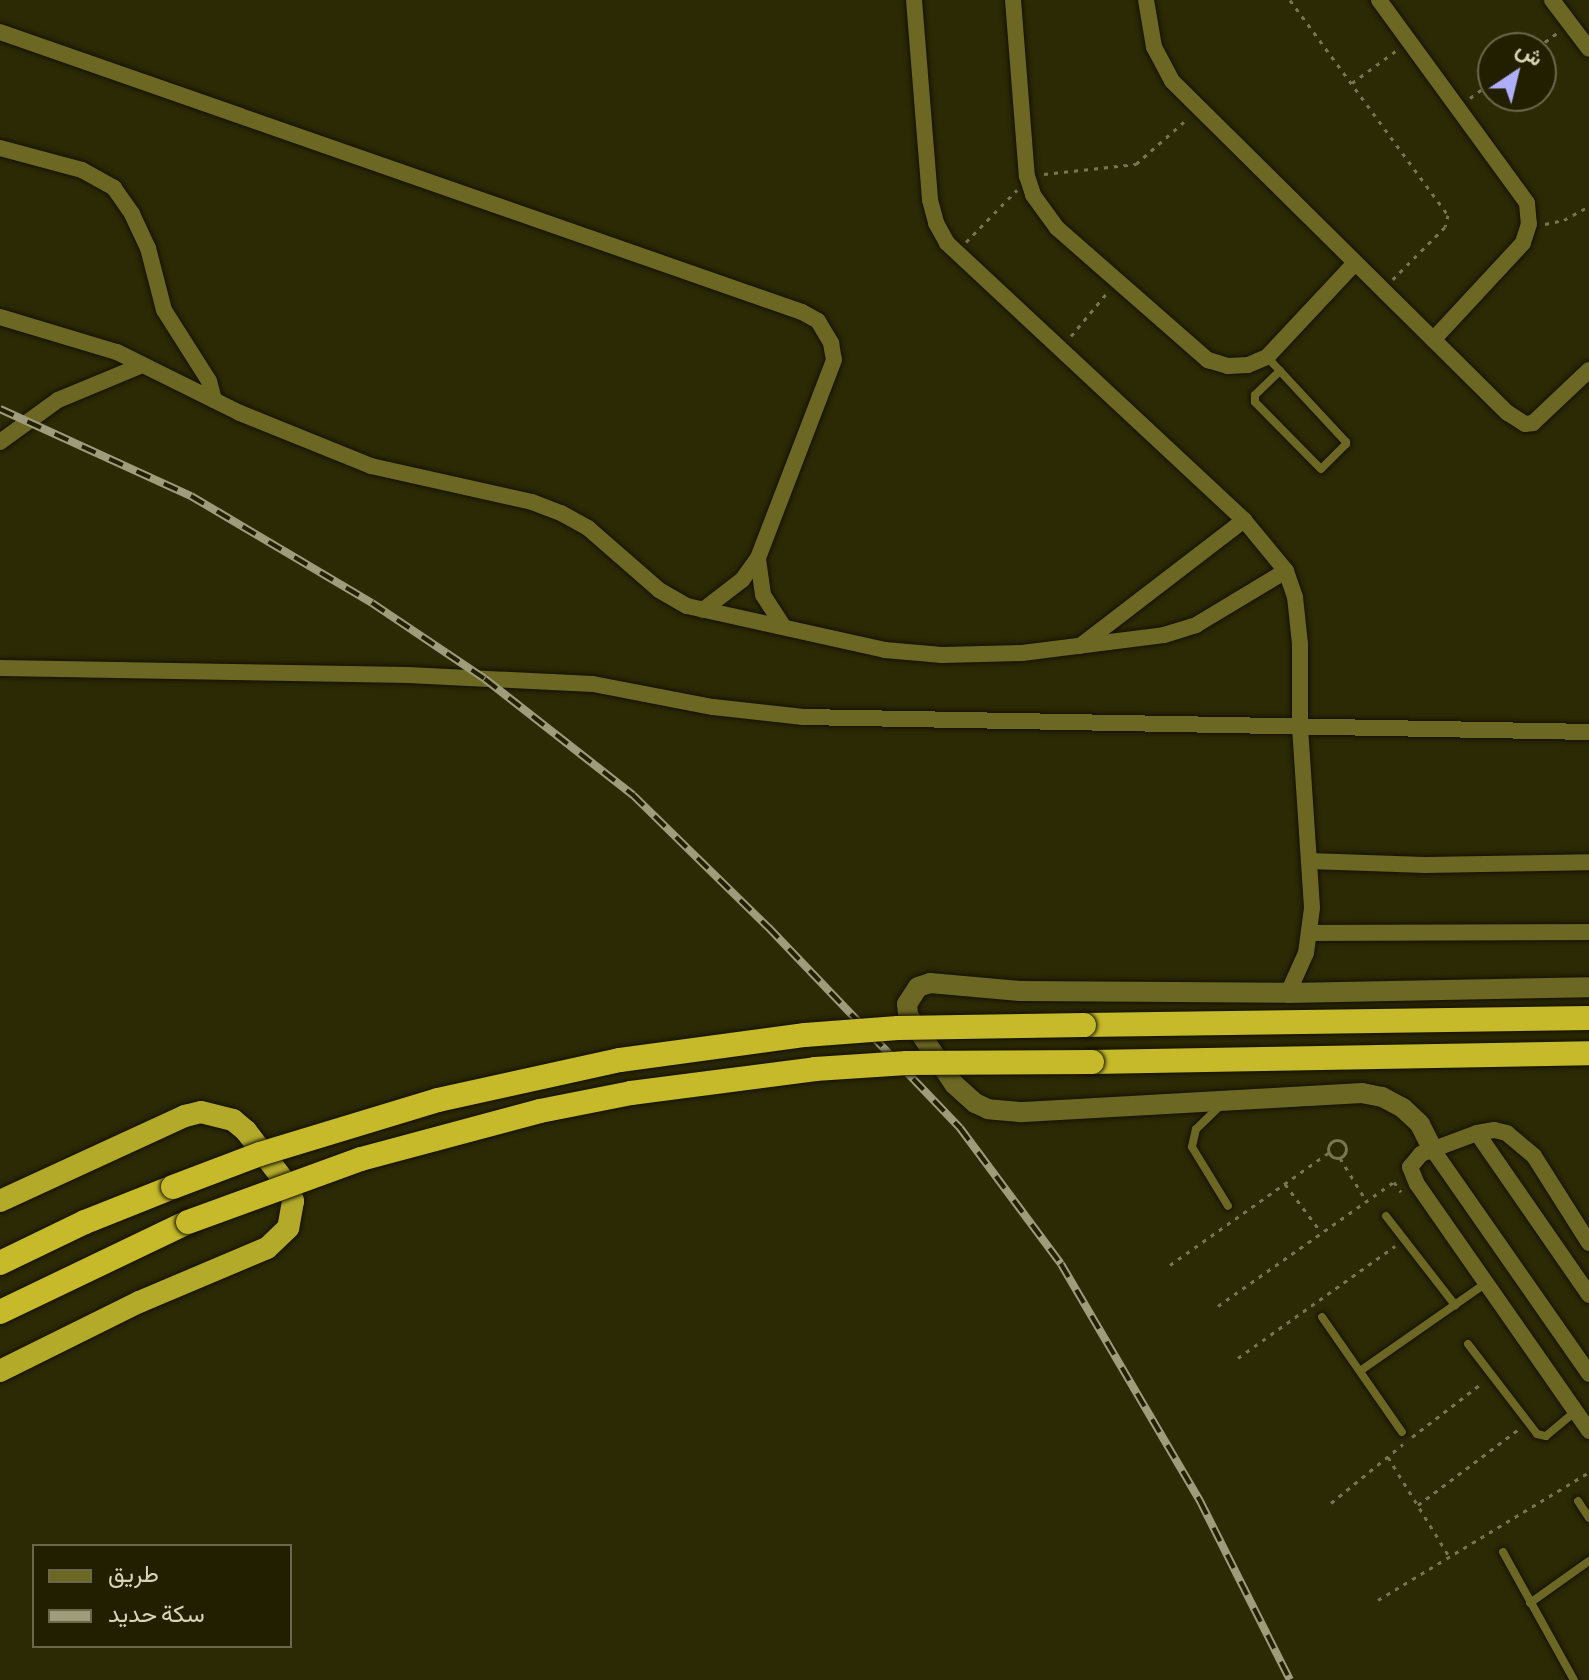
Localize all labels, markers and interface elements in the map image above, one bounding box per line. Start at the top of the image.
north arrow [1477,32,1557,112]
text: ش [1512,37,1547,71]
legend [32,1544,292,1648]
text: طريق [108,1563,159,1587]
text: سكة حديد [108,1603,205,1627]

